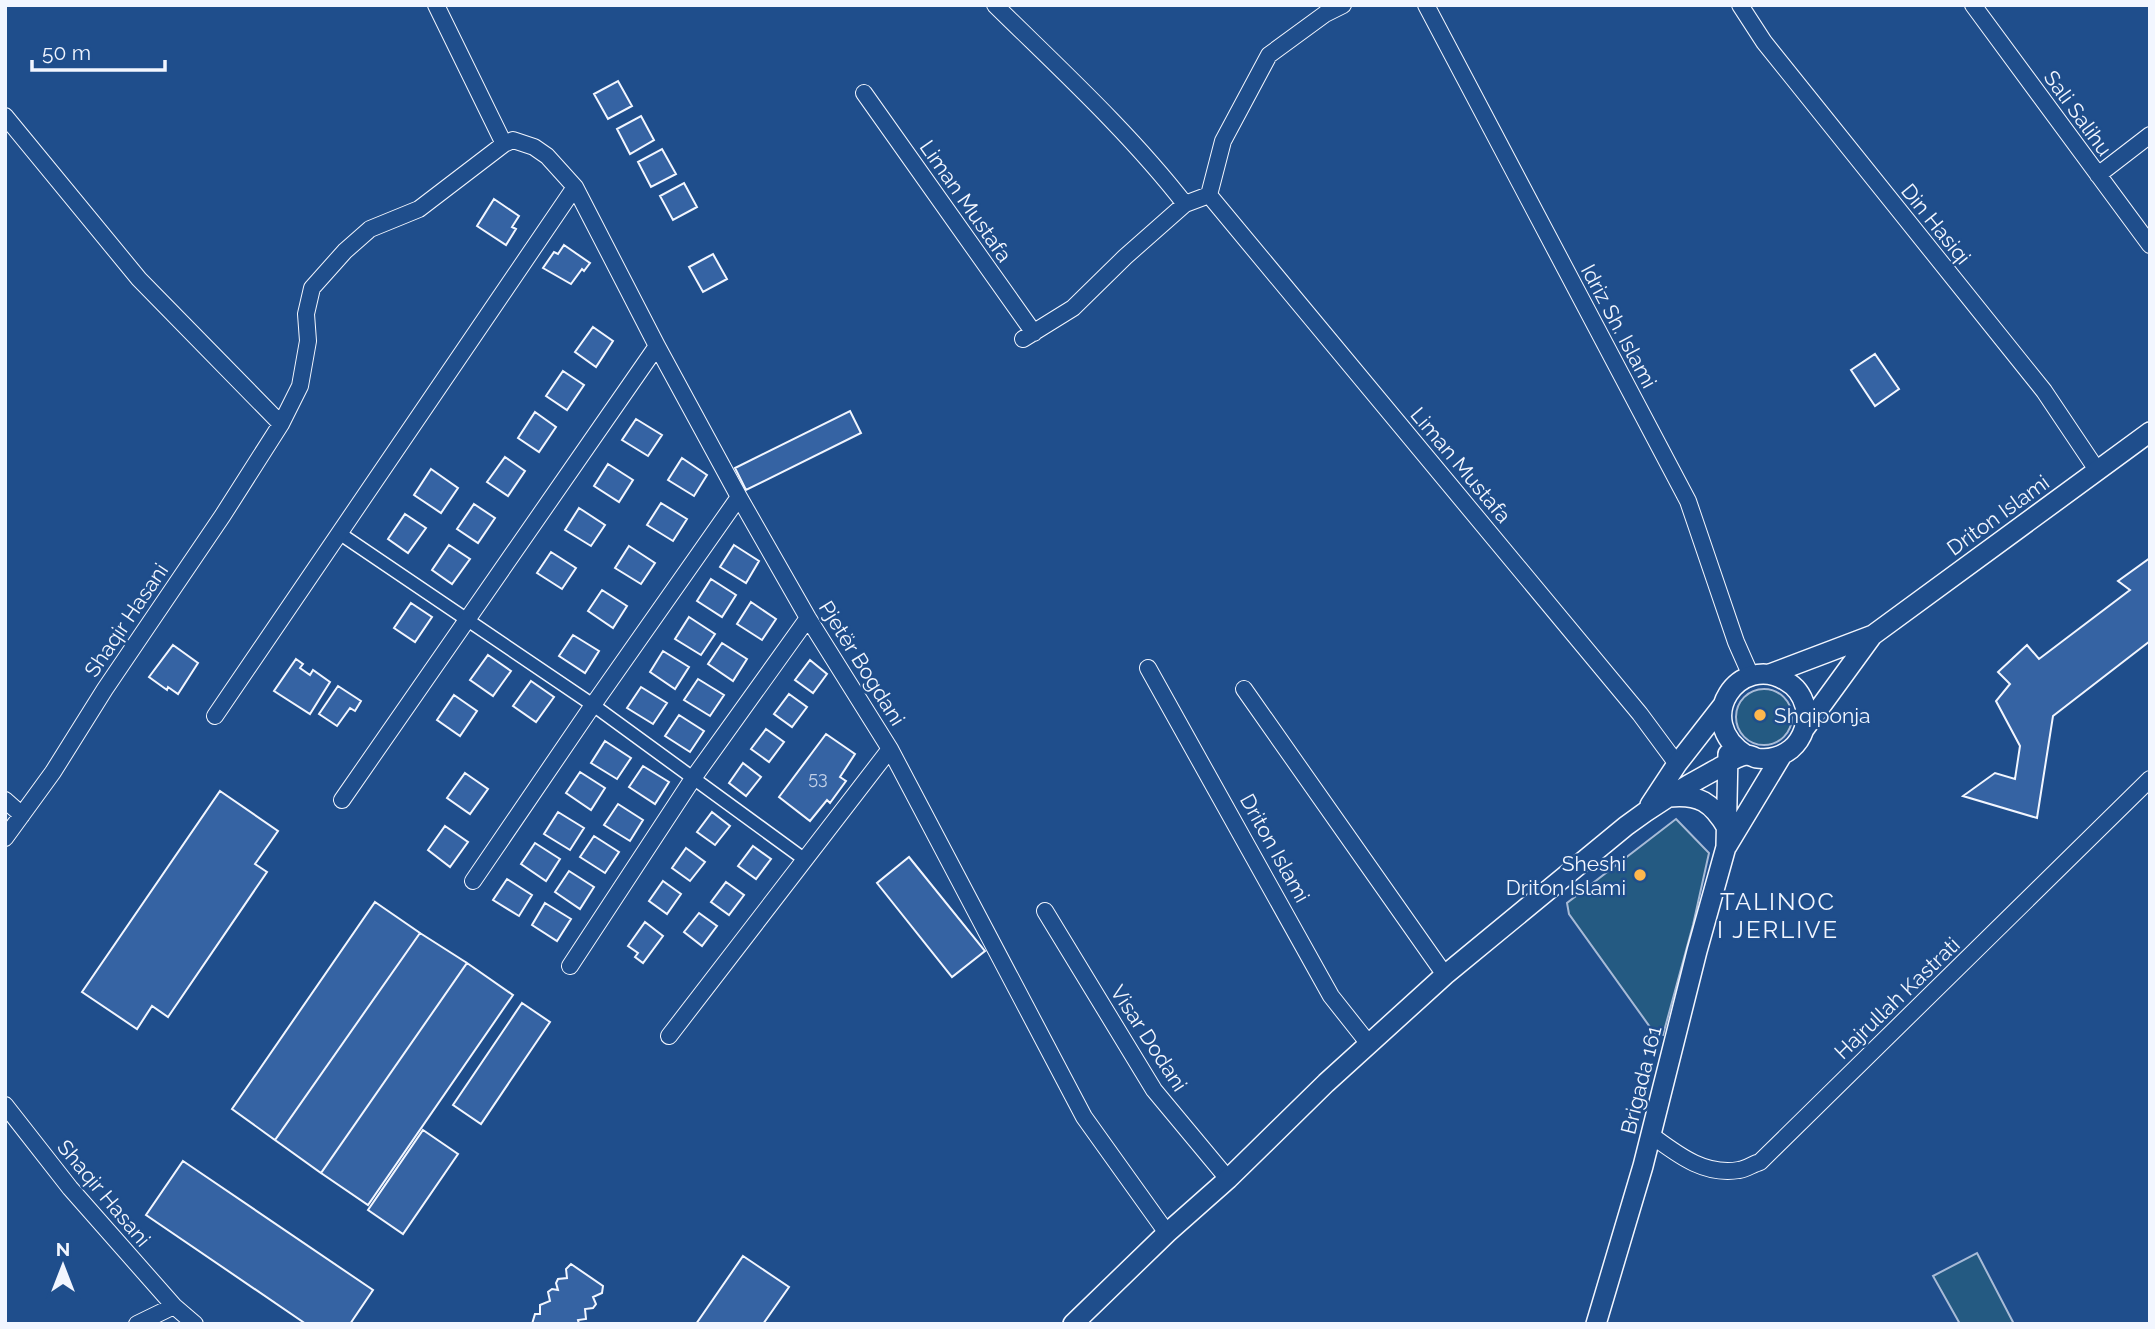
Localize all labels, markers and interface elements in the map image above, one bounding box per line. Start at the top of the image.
scale bar [32,28,164,72]
text: 50 m [42,40,91,65]
street label: Sali Salihu [2039,66,2117,160]
street label: Liman Mustafa [915,135,1017,267]
street label: Din Hasiqi [1896,179,1976,269]
street label: Idriz Sh. Islami [1576,260,1662,392]
street label: Liman Mustafa [1405,402,1517,528]
street label: Driton Islami [1942,470,2054,560]
street label: Shaqir Hasani [79,559,173,681]
street label: Pjetër Bogdani [814,596,910,730]
place label: Shqiponja [1774,703,1870,728]
marker: Shqiponja [1752,707,1768,723]
house number: 53 [808,767,828,788]
street label: Driton Islami [1235,789,1315,907]
place label: Sheshi Driton Islami [1506,851,1626,900]
marker: Sheshi Driton Islami [1632,867,1648,883]
district label: TALINOC I JERLIVE [1717,887,1839,944]
street label: Hajrullah Kastrati [1829,932,1965,1064]
street label: Visar Dodani [1105,980,1193,1096]
street label: Brigada 161 [1615,1023,1667,1137]
street label: Shaqir Hasani [52,1135,156,1251]
north arrow [28,1231,98,1301]
text: N [56,1238,70,1260]

